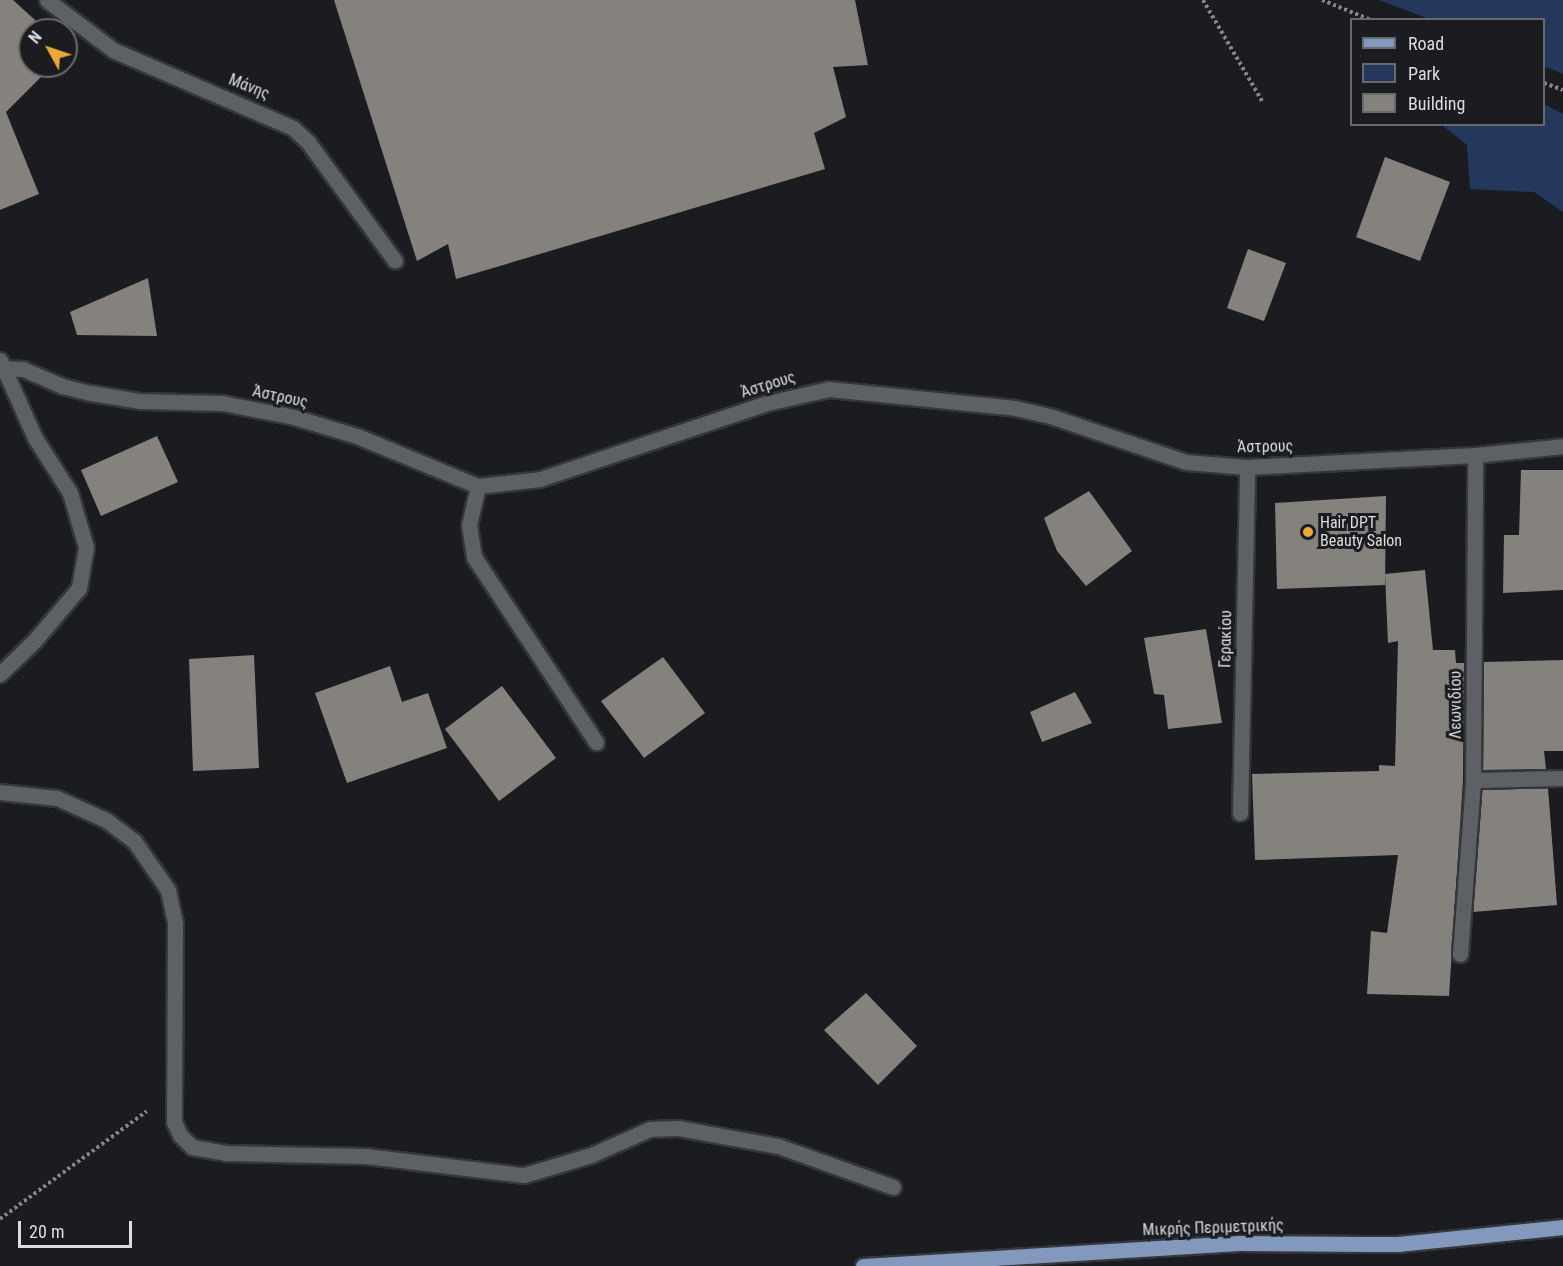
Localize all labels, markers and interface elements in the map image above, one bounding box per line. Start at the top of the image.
north arrow [18,18,78,78]
legend [1350,18,1545,126]
text: N [25,28,46,47]
text: Road [1408,33,1444,54]
text: Park [1408,63,1440,84]
street label: Μάνης [226,70,272,104]
text: Building [1408,93,1465,114]
street label: Άστρους [738,368,798,402]
street label: Άστρους [251,382,309,412]
street label: Άστρους [1237,437,1293,457]
place label: Hair DPT Beauty Salon [1320,513,1402,551]
marker: Hair DPT Beauty Salon [1301,525,1315,539]
street label: Γερακίου [1216,610,1236,668]
street label: Λεωνιδίου [1446,671,1466,739]
scale bar [21,1209,135,1247]
street label: Μικρής Περιμετρικής [1142,1216,1284,1240]
text: 20 m [29,1221,64,1242]

